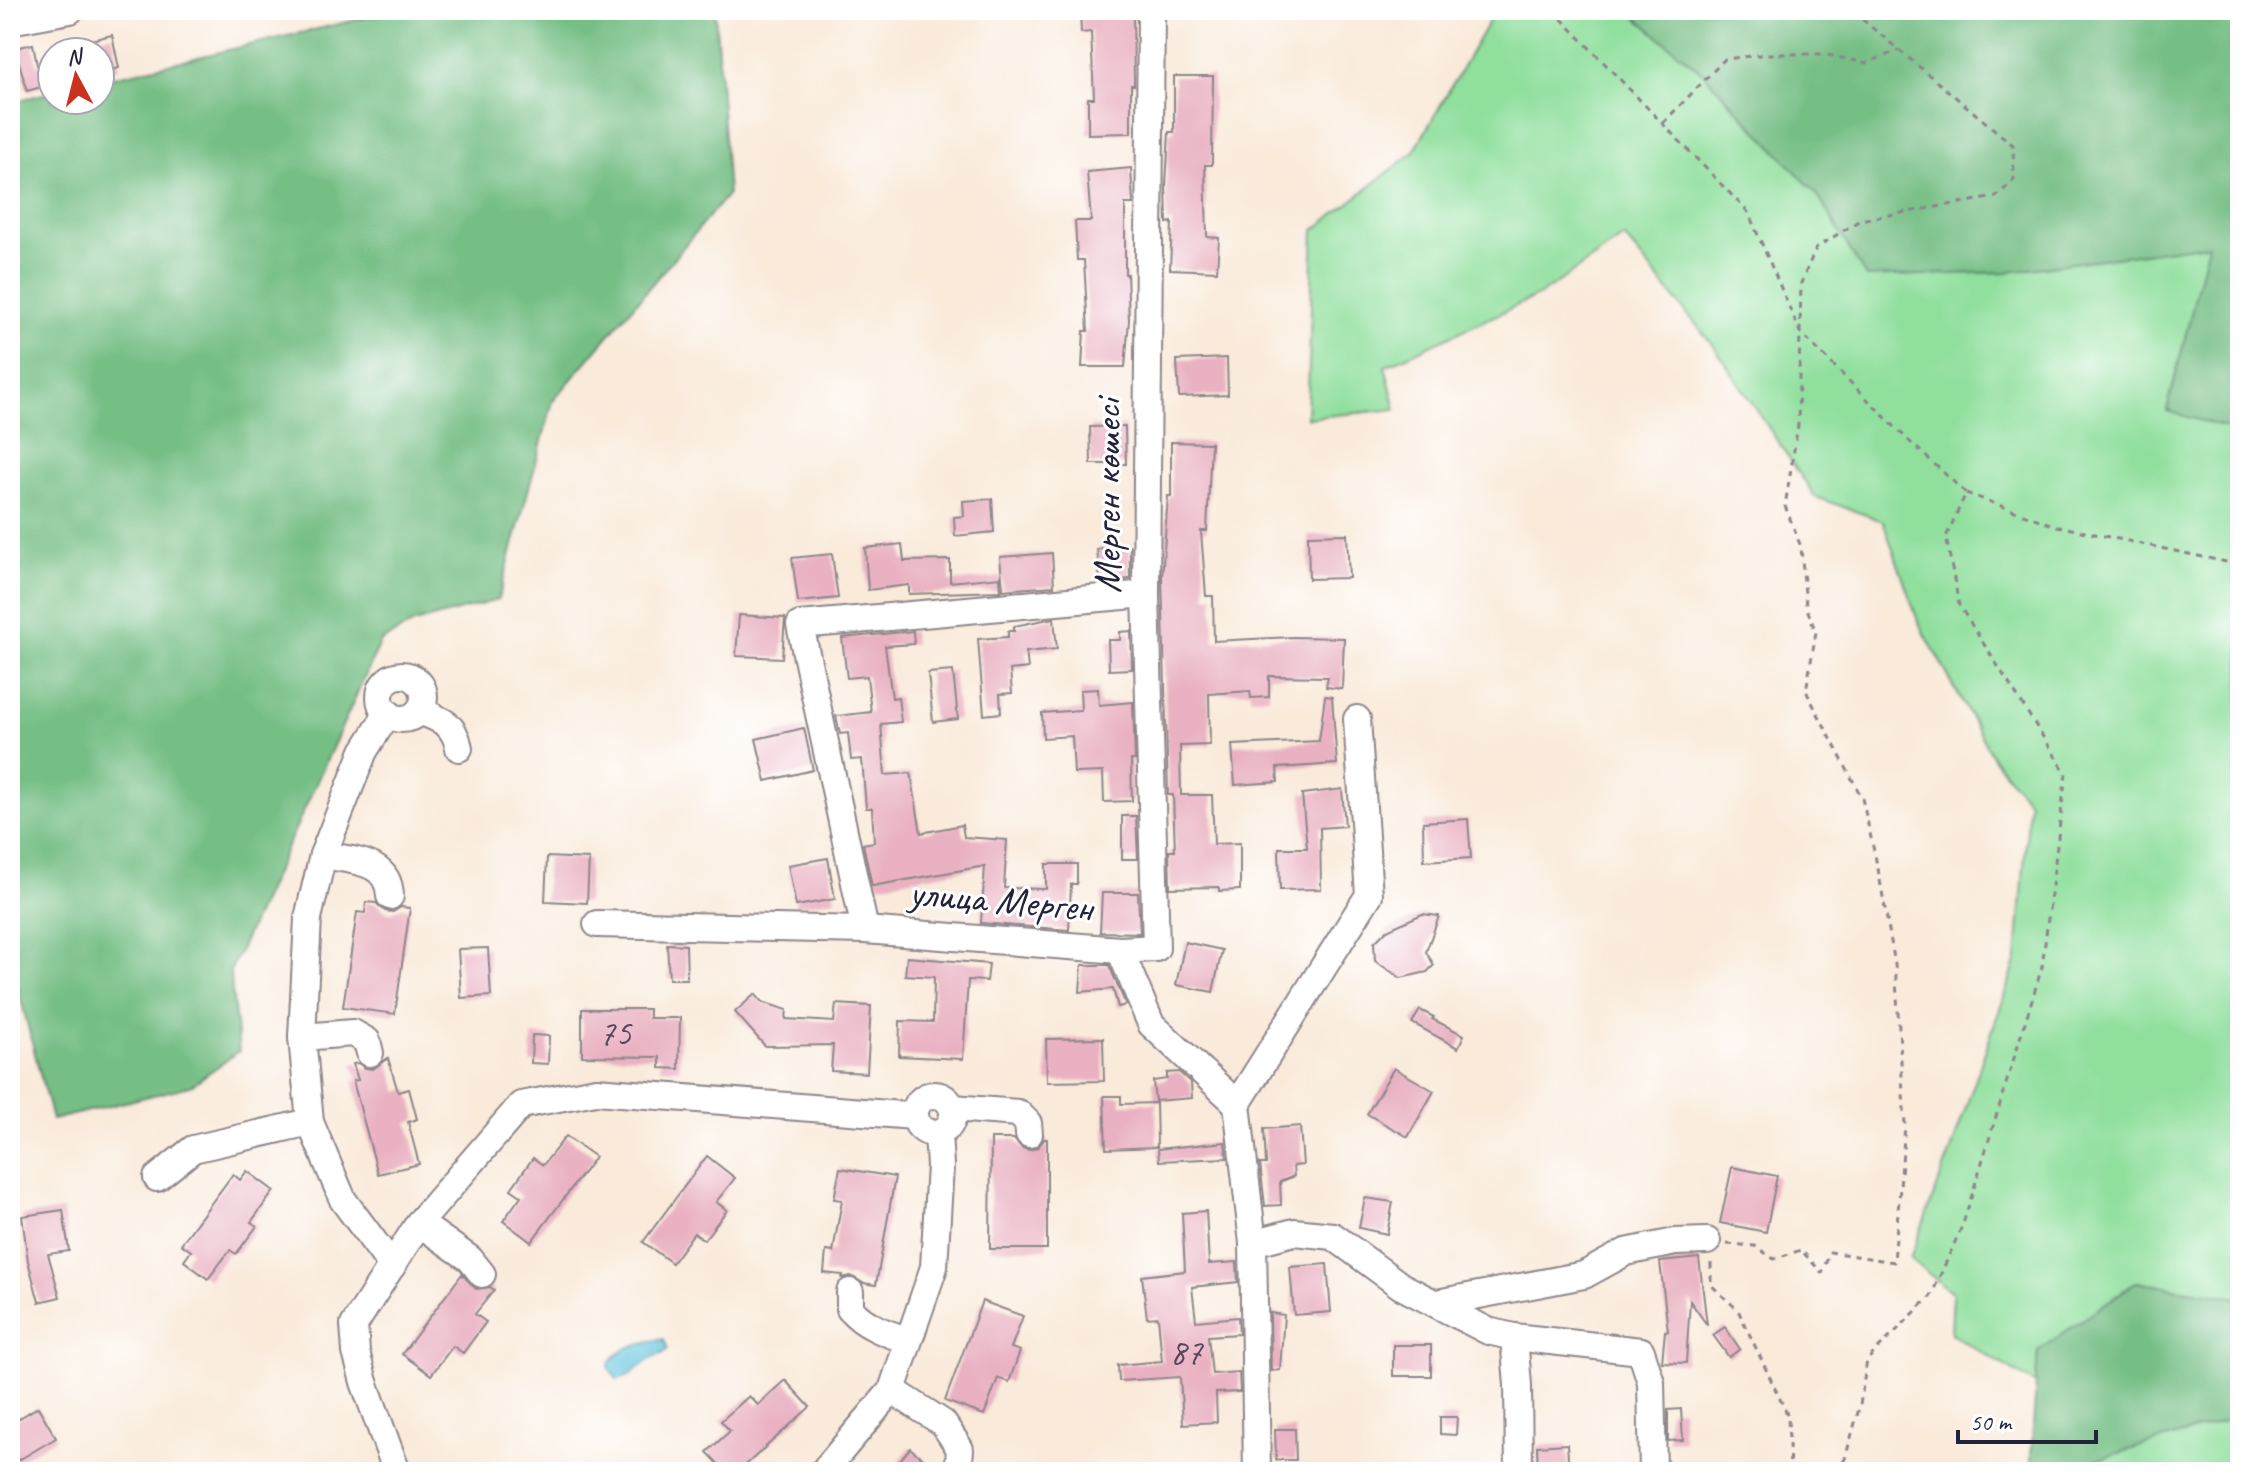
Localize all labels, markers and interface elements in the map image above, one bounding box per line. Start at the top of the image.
north arrow [36,36,116,116]
text: N [65,42,86,72]
street label: Мерген көшесі [1082,394,1132,593]
street label: улица Мерген [905,867,1098,933]
house number: 75 [599,1010,633,1056]
house number: 87 [1170,1329,1204,1375]
scale bar [1958,1394,2096,1444]
text: 50 m [1970,1407,2013,1437]

